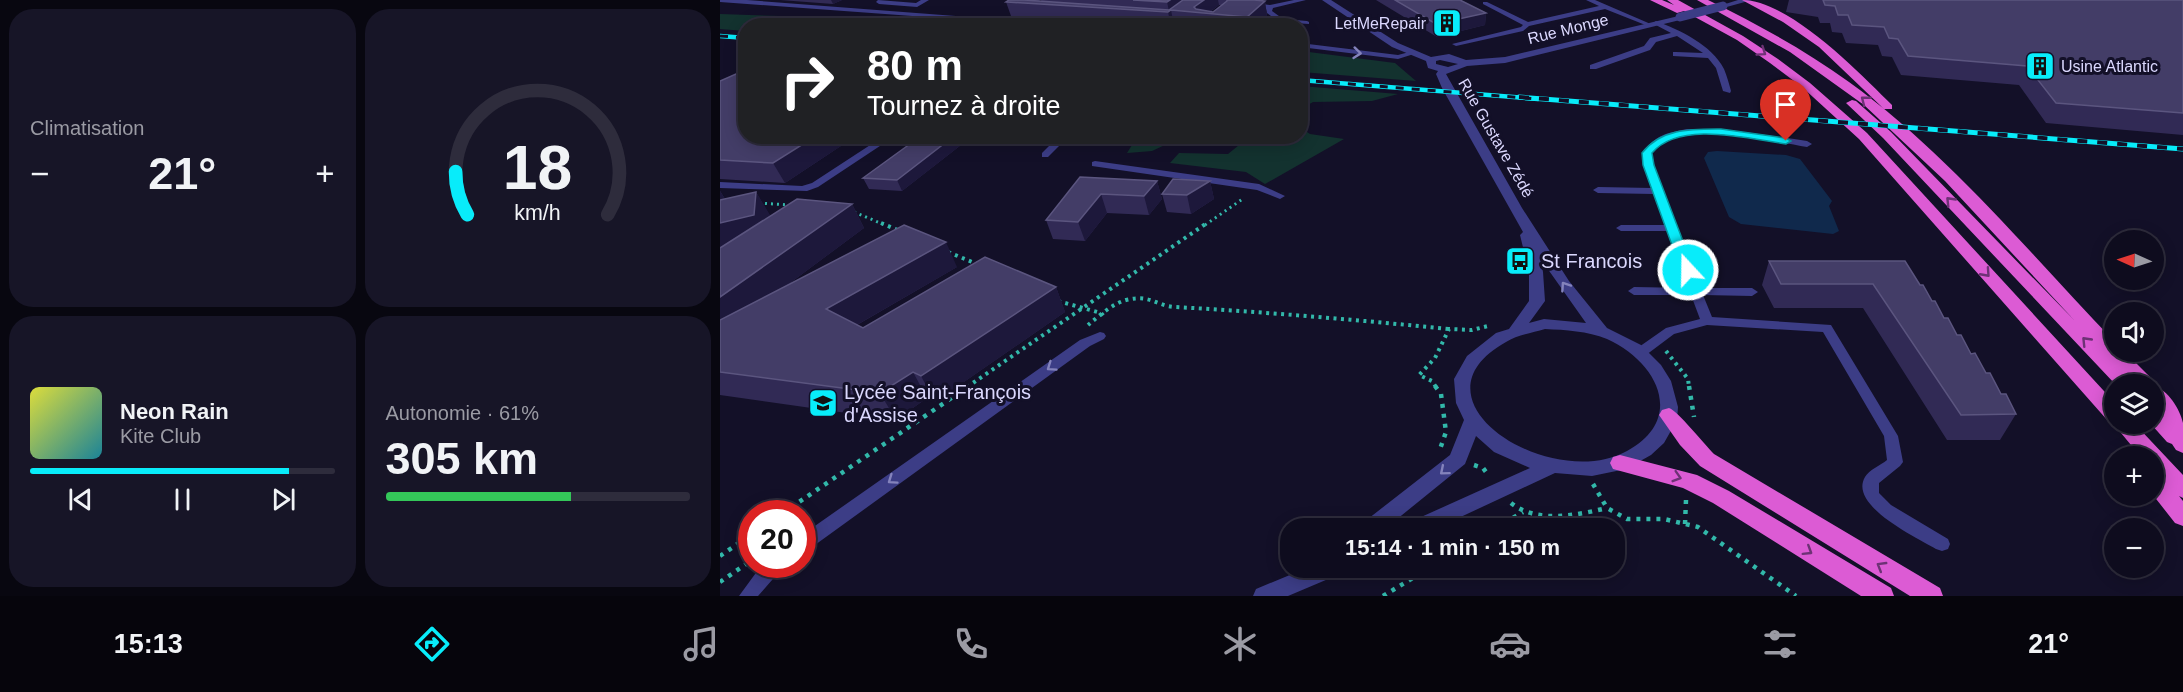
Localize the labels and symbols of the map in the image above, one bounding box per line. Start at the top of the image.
building icon: LetMeRepair [1431,7,1463,39]
street label: Rue Monge [1526,11,1610,47]
place label: LetMeRepair [1334,15,1427,32]
one-way arrow [1755,45,1766,56]
one-way arrow [1352,46,1361,59]
building icon: Usine Atlantic [2024,50,2056,82]
place label: Usine Atlantic [2061,58,2158,75]
street label: Rue Gustave Zédé [1455,76,1537,200]
pin [1760,79,1811,141]
one-way arrow [1861,97,1872,108]
one-way arrow [1947,197,1958,208]
north arrow [2104,230,2164,290]
position arrow [1656,238,1720,302]
bus stop icon: St Francois [1504,245,1536,277]
place label: St Francois [1541,250,1642,272]
one-way arrow [1979,266,1990,277]
one-way arrow [1560,282,1572,292]
one-way arrow [2082,338,2093,349]
one-way arrow [1046,360,1057,371]
place label: Lycée Saint-François d'Assise [844,381,1031,426]
school or university icon: Lycée Saint-François d'Assise [807,387,839,419]
one-way arrow [1440,464,1451,475]
one-way arrow [1671,470,1682,482]
one-way arrow [887,473,898,484]
speed limit sign: 20 [738,500,816,578]
one-way arrow [1802,543,1813,554]
one-way arrow [1877,562,1887,573]

